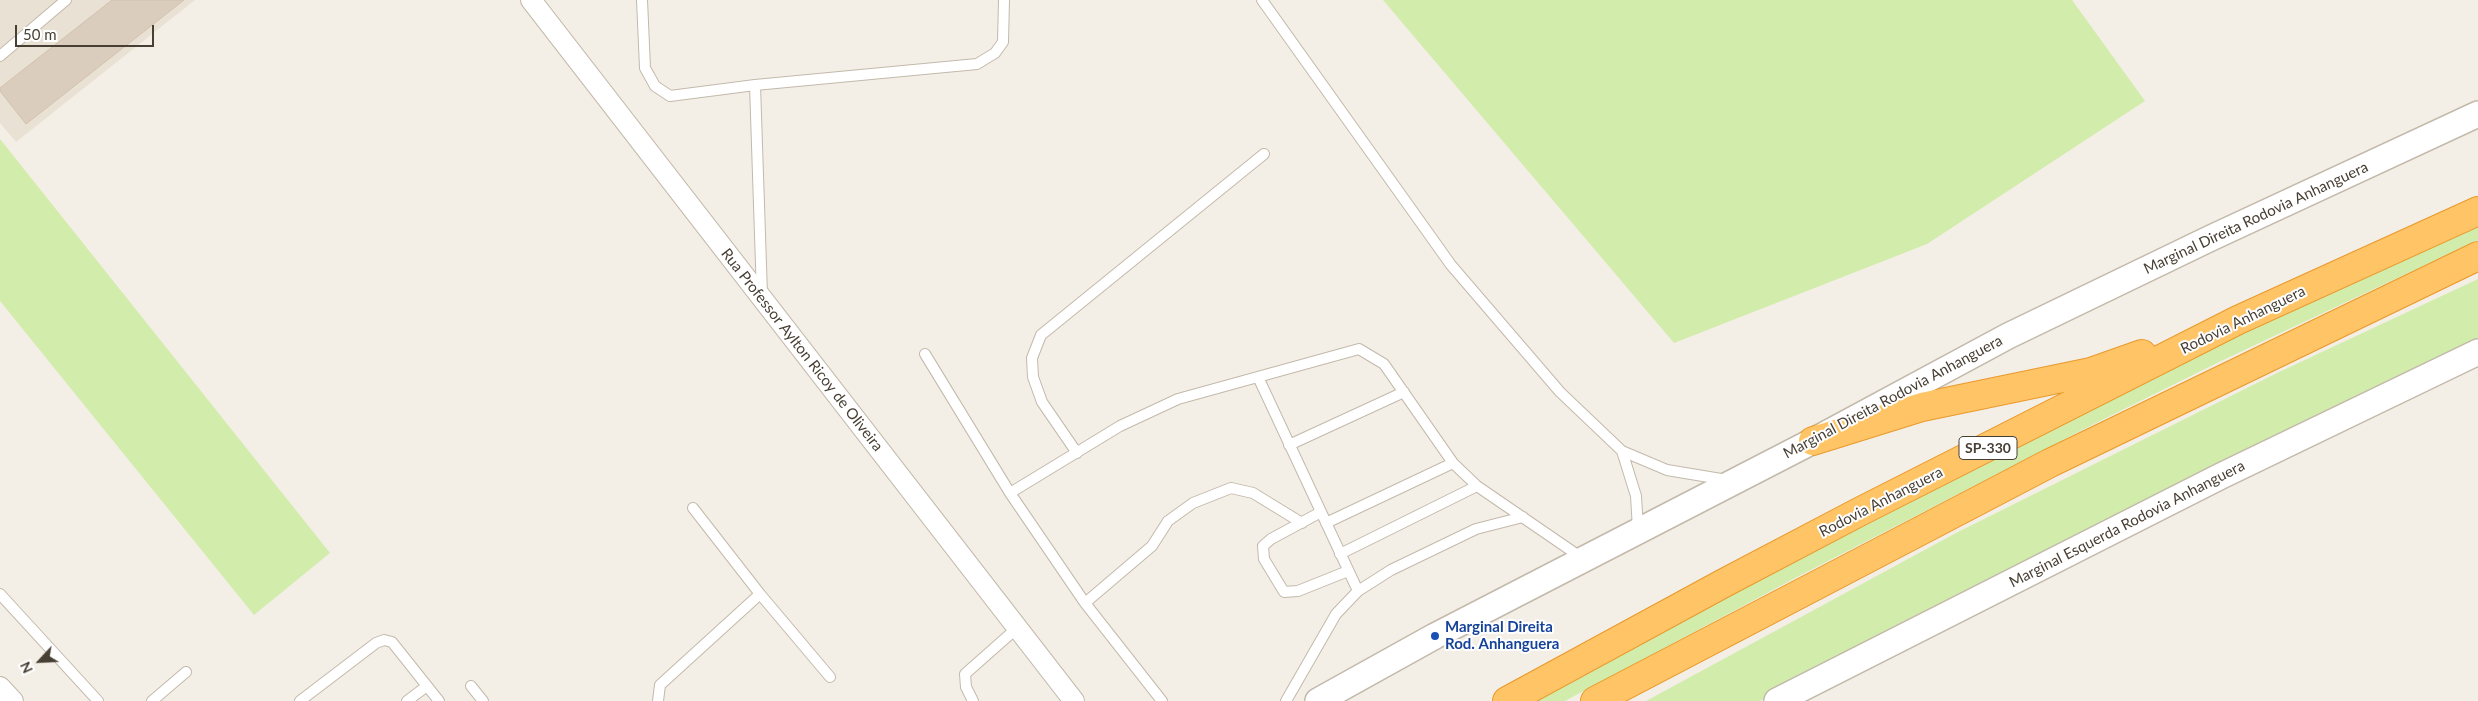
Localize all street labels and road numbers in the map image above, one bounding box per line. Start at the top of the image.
street label: Marginal Direita Rodovia Anhanguera [2141,158,2371,278]
street label: Rua Professor Aylton Ricoy de Oliveira [717,245,887,455]
street label: Rodovia Anhanguera [2178,282,2308,358]
street label: Marginal Direita Rodovia Anhanguera [1780,331,2006,463]
road number: SP-330 [1959,436,2017,459]
street label: Marginal Esquerda Rodovia Anhanguera [2006,457,2248,591]
street label: Rodovia Anhanguera [1816,463,1946,541]

